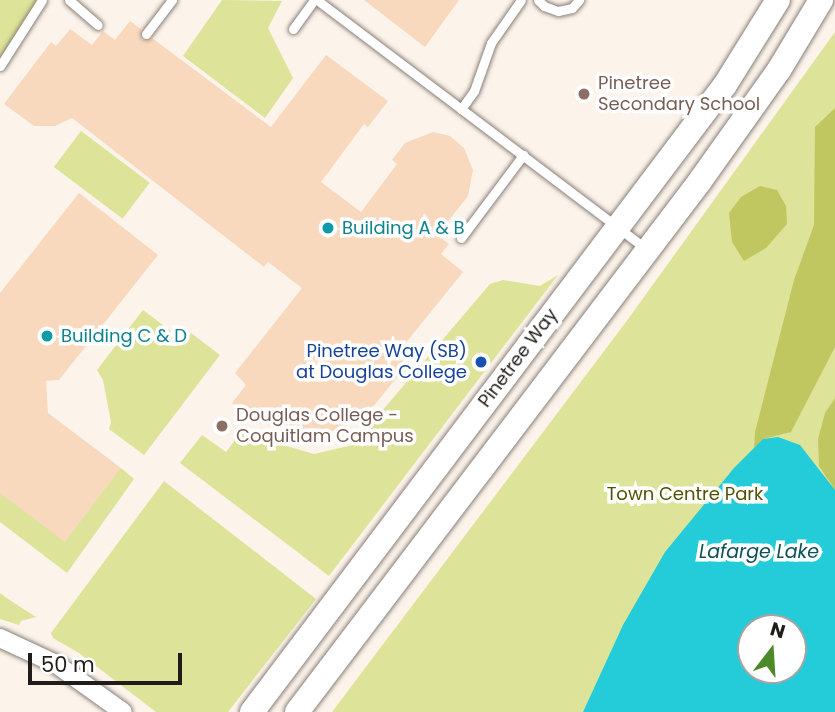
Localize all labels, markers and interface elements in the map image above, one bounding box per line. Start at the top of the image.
place label: Pinetree Secondary School [598,73,760,116]
marker: Pinetree Secondary School [576,86,592,102]
place label: Building A & B [342,217,465,239]
marker: Building A & B [320,220,336,236]
street label: Pinetree Way [474,304,562,412]
place label: Building C & D [61,325,187,347]
marker: Building C & D [39,328,55,344]
place label: Pinetree Way (SB) at Douglas College [296,341,467,384]
marker: Pinetree Way (SB) at Douglas College [473,354,489,370]
place label: Douglas College - Coquitlam Campus [236,405,414,448]
marker: Douglas College - Coquitlam Campus [214,418,230,434]
park label: Town Centre Park [607,483,763,505]
water label: Lafarge Lake [699,541,819,563]
north arrow [737,614,807,684]
text: N [767,615,788,645]
scale bar [32,638,186,682]
text: 50 m [41,650,95,679]

